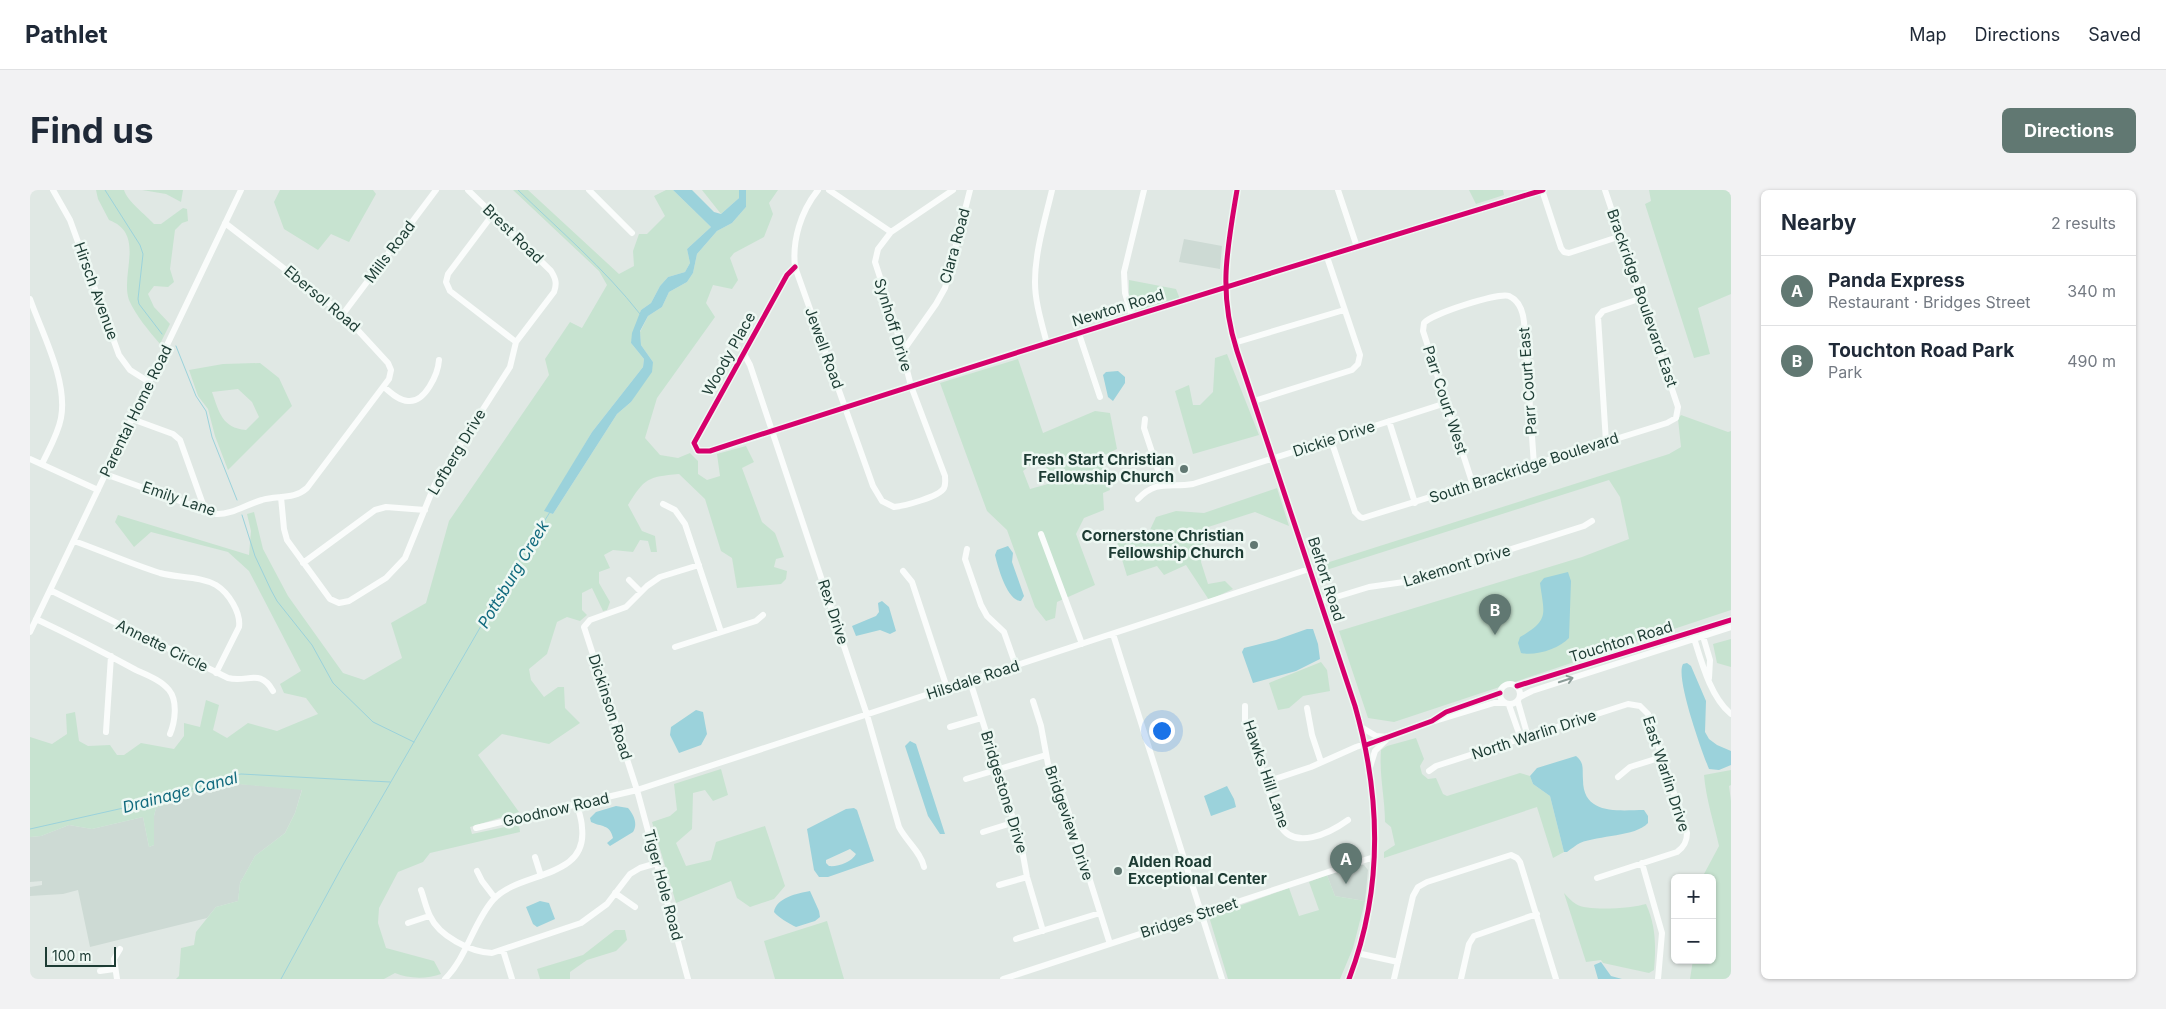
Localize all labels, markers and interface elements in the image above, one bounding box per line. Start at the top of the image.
text: Pathlet [25,20,108,49]
text: Map [1909,24,1947,45]
text: Directions [1975,24,2060,45]
text: Saved [2088,24,2141,45]
button: Directions [2002,108,2136,153]
text: Find us [30,109,154,151]
street label: Brest Road [479,200,548,267]
street label: Clara Road [935,206,974,286]
street label: Brackridge Boulevard East [1603,206,1682,389]
text: Nearby [1781,210,1856,235]
text: 2 results [2051,213,2116,233]
street label: Mills Road [360,217,419,286]
street label: Hirsch Avenue [70,239,123,342]
street label: Ebersol Road [280,261,364,336]
text: Panda Express [1828,269,1965,292]
street label: Synhoff Drive [870,276,917,374]
text: A [1791,281,1803,301]
text: 340 m [2067,281,2116,301]
street label: Newton Road [1070,285,1166,331]
text: Restaurant · Bridges Street [1828,292,2031,312]
street label: Jewell Road [801,304,848,391]
street label: Woody Place [698,309,759,399]
street label: Parr Court East [1514,326,1541,435]
text: Touchton Road Park [1828,339,2014,362]
street label: Parental Home Road [95,342,176,480]
street label: Parr Court West [1419,343,1472,457]
text: B [1792,351,1802,371]
text: 490 m [2067,351,2116,371]
text: Park [1828,362,1862,382]
street label: Lofberg Drive [423,405,490,498]
street label: Dickie Drive [1290,416,1377,461]
street label: South Brackridge Boulevard [1427,428,1621,507]
place label: Fresh Start Christian Fellowship Church [1023,450,1174,486]
marker: Fresh Start Christian Fellowship Church [1178,463,1190,475]
street label: Emily Lane [140,477,218,520]
water label: Pottsburg Creek [473,516,553,631]
place label: Cornerstone Christian Fellowship Church [1082,526,1244,562]
street label: Belfort Road [1304,534,1349,623]
marker: Cornerstone Christian Fellowship Church [1248,539,1260,551]
street label: Lakemont Drive [1401,540,1513,591]
street label: Rex Drive [814,577,853,647]
pin: B [1479,594,1511,635]
street label: Annette Circle [113,615,211,676]
street label: Touchton Road [1567,617,1675,666]
street label: Dickinson Road [584,652,636,762]
street label: Hilsdale Road [924,656,1022,704]
one-way arrow [1558,675,1574,685]
street label: North Warlin Drive [1469,705,1599,764]
street label: East Warlin Drive [1639,714,1694,834]
street label: Hawks Hill Lane [1239,717,1294,830]
your location [1149,718,1175,744]
street label: Bridgestone Drive [977,728,1032,855]
street label: Bridgeview Drive [1041,763,1098,883]
water label: Drainage Canal [120,767,240,817]
street label: Goodnow Road [501,788,611,831]
street label: Tiger Hole Road [640,827,687,942]
pin: A [1330,843,1362,884]
place label: Alden Road Exceptional Center [1128,852,1267,888]
marker: Alden Road Exceptional Center [1112,865,1124,877]
map controls [1671,874,1716,964]
button: + [1671,874,1716,919]
street label: Bridges Street [1138,893,1240,942]
button: − [1671,919,1716,964]
scale bar [45,944,116,967]
text: 100 m [52,947,92,964]

